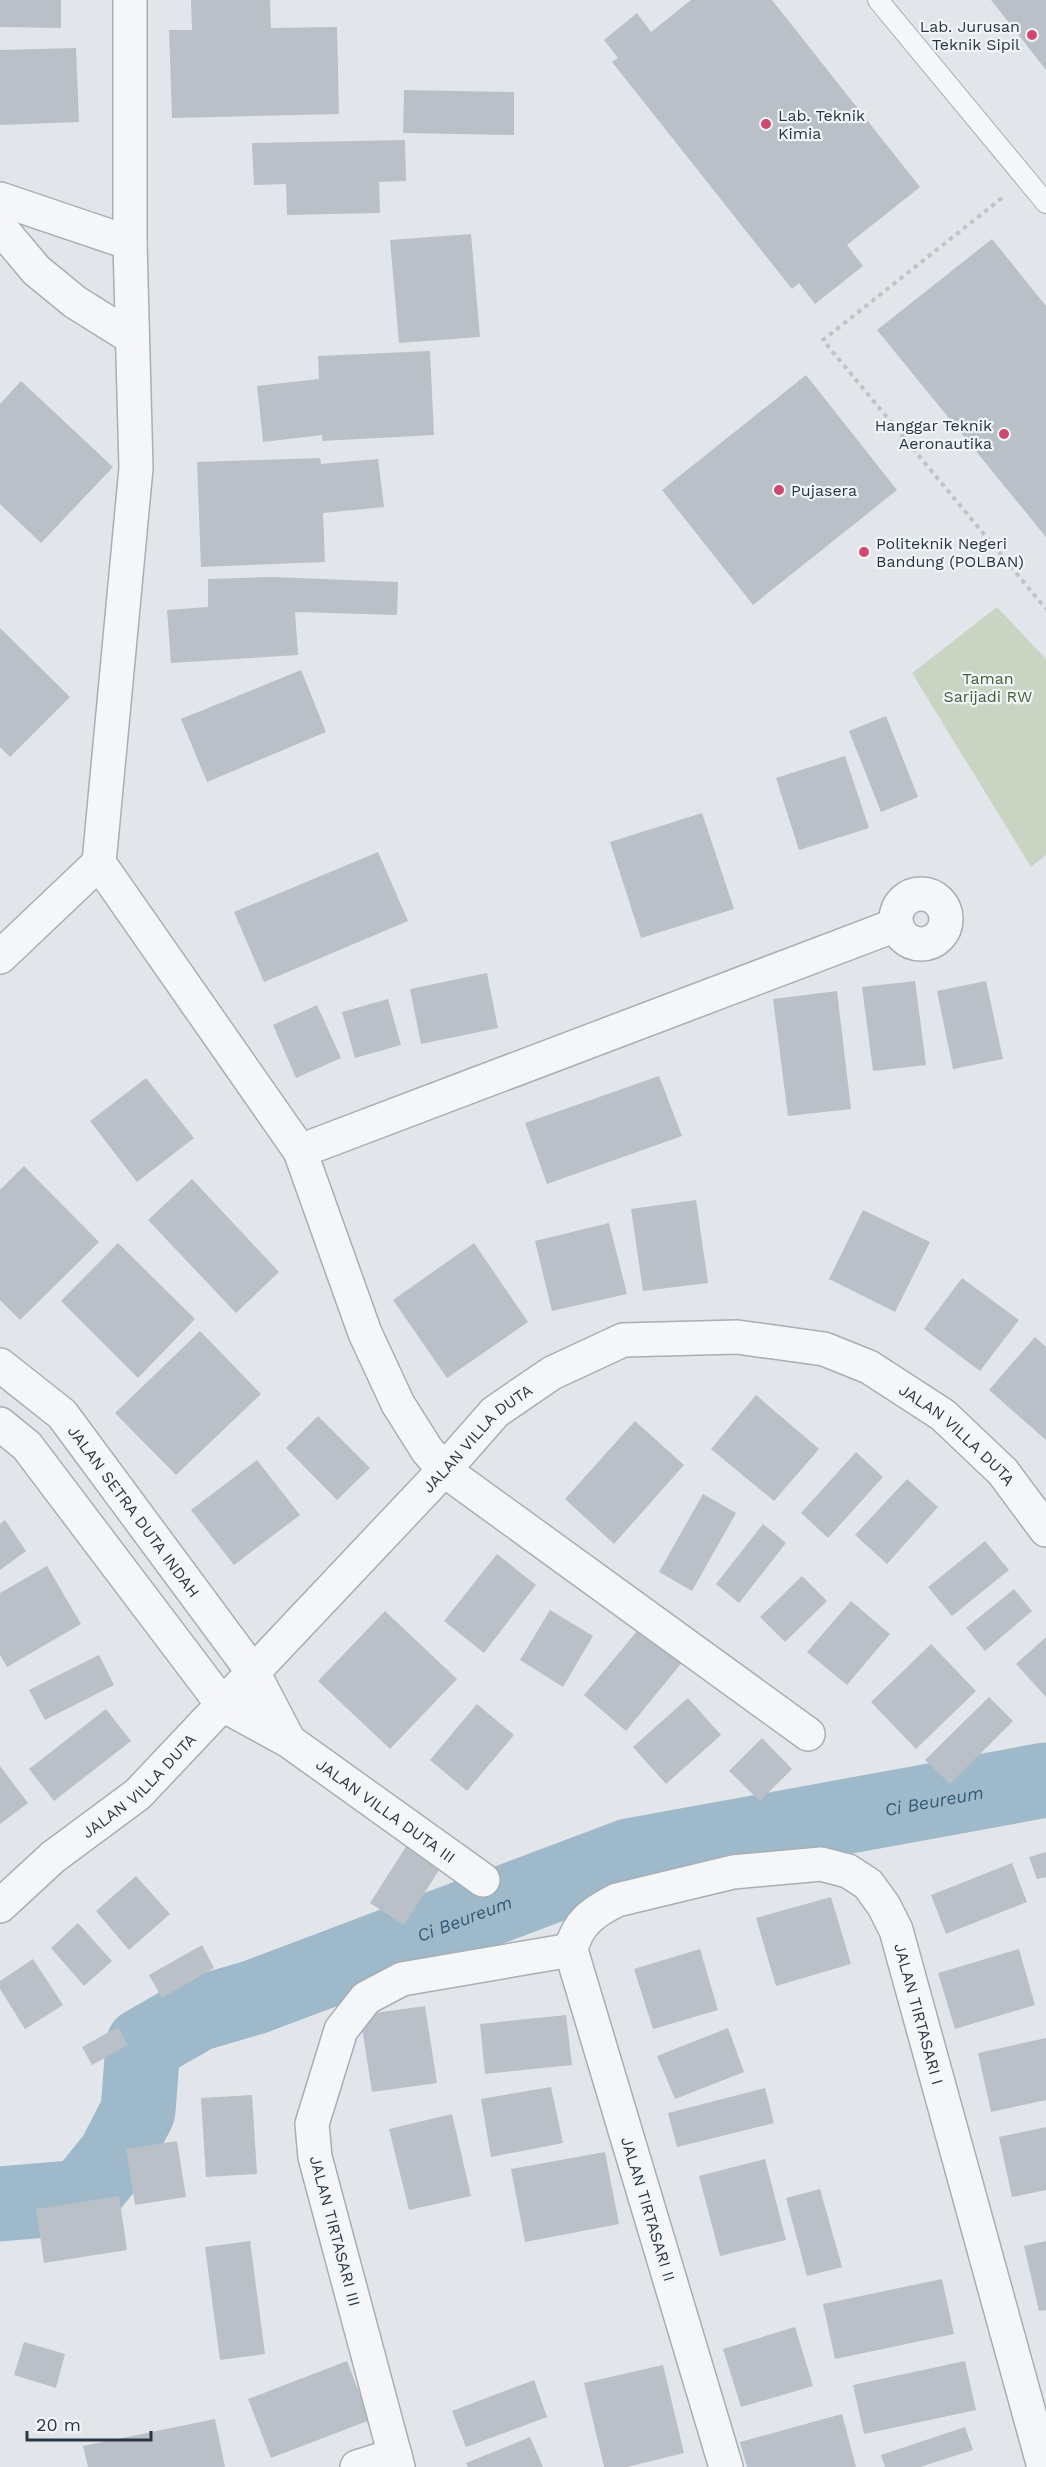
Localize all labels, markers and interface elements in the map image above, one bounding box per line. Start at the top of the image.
place label: Lab. Jurusan Teknik Sipil [920,17,1020,54]
marker: Lab. Jurusan Teknik Sipil [1025,28,1039,42]
place label: Lab. Teknik Kimia [778,106,865,143]
marker: Lab. Teknik Kimia [759,117,773,131]
place label: Hanggar Teknik Aeronautika [875,416,992,453]
marker: Hanggar Teknik Aeronautika [997,427,1011,441]
place label: Pujasera [791,481,857,500]
marker: Pujasera [772,483,786,497]
place label: Politeknik Negeri Bandung (POLBAN) [876,534,1024,571]
marker: Politeknik Negeri Bandung (POLBAN) [857,545,871,559]
park label: Taman Sarijadi RW [944,669,1032,706]
street label: JALAN VILLA DUTA [418,1380,536,1496]
street label: JALAN VILLA DUTA [895,1380,1019,1489]
street label: JALAN SETRA DUTA INDAH [64,1421,204,1601]
street label: JALAN VILLA DUTA [78,1729,200,1842]
street label: JALAN VILLA DUTA III [313,1754,459,1867]
water label: Ci Beureum [883,1781,985,1820]
water label: Ci Beureum [414,1891,515,1946]
street label: JALAN TIRTASARI I [891,1941,948,2087]
street label: JALAN TIRTASARI II [617,2134,679,2284]
street label: JALAN TIRTASARI III [306,2154,364,2308]
scale bar [27,2404,152,2442]
text: 20 m [36,2414,81,2435]

